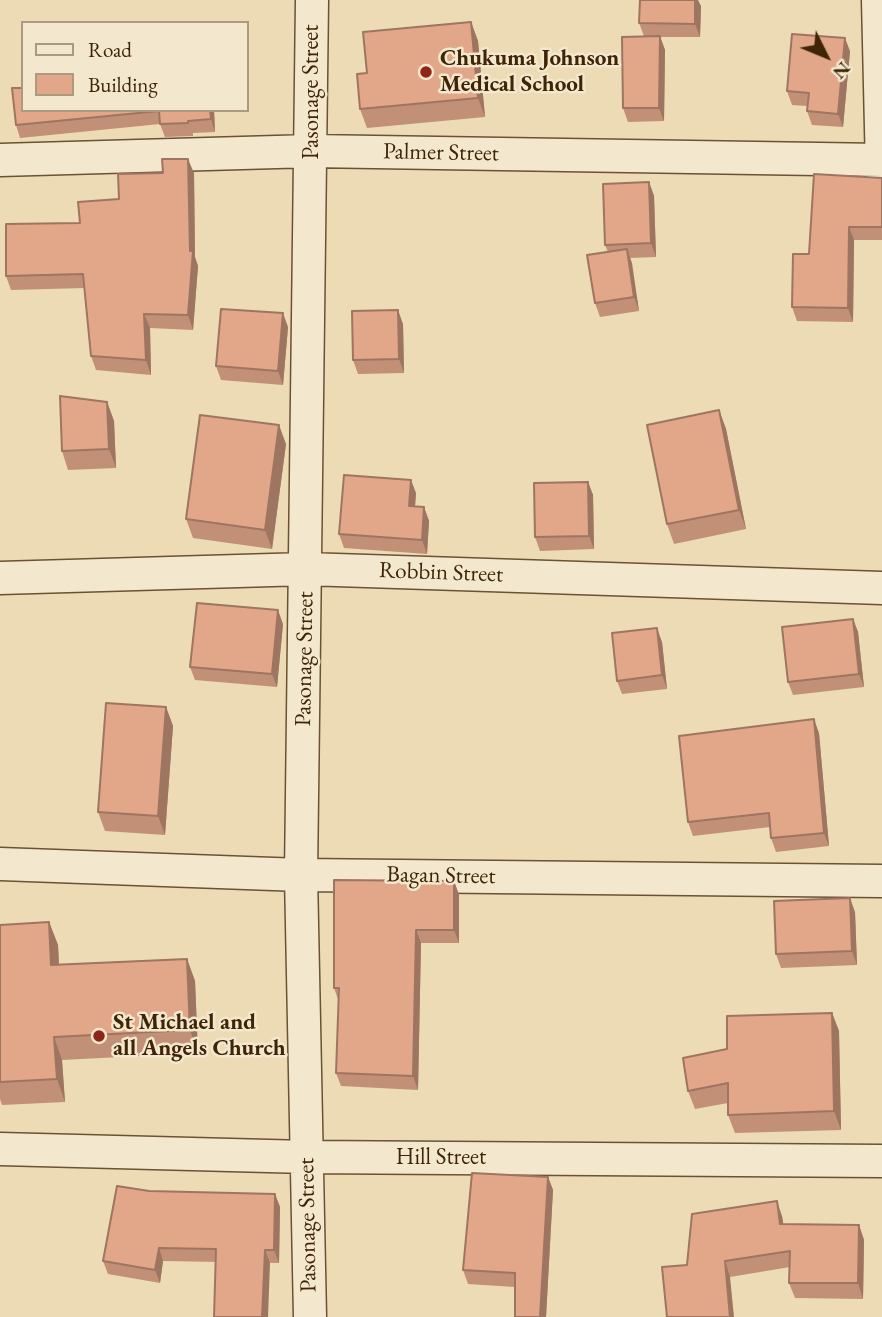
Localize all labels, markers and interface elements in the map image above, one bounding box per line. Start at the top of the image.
legend [21,21,248,112]
north arrow [791,21,861,91]
street label: Pasonage Street [298,25,326,159]
text: Road [88,36,132,63]
place label: Chukuma Johnson Medical School [440,45,619,99]
text: N [827,57,856,85]
marker: Chukuma Johnson Medical School [418,64,434,80]
text: Building [88,71,158,98]
street label: Palmer Street [383,138,499,168]
street label: Robbin Street [378,557,504,589]
street label: Pasonage Street [290,591,320,727]
street label: Bagan Street [386,861,496,891]
place label: St Michael and all Angels Church [113,1009,286,1063]
marker: St Michael and all Angels Church [91,1028,107,1044]
street label: Hill Street [396,1144,486,1172]
street label: Pasonage Street [293,1157,323,1293]

